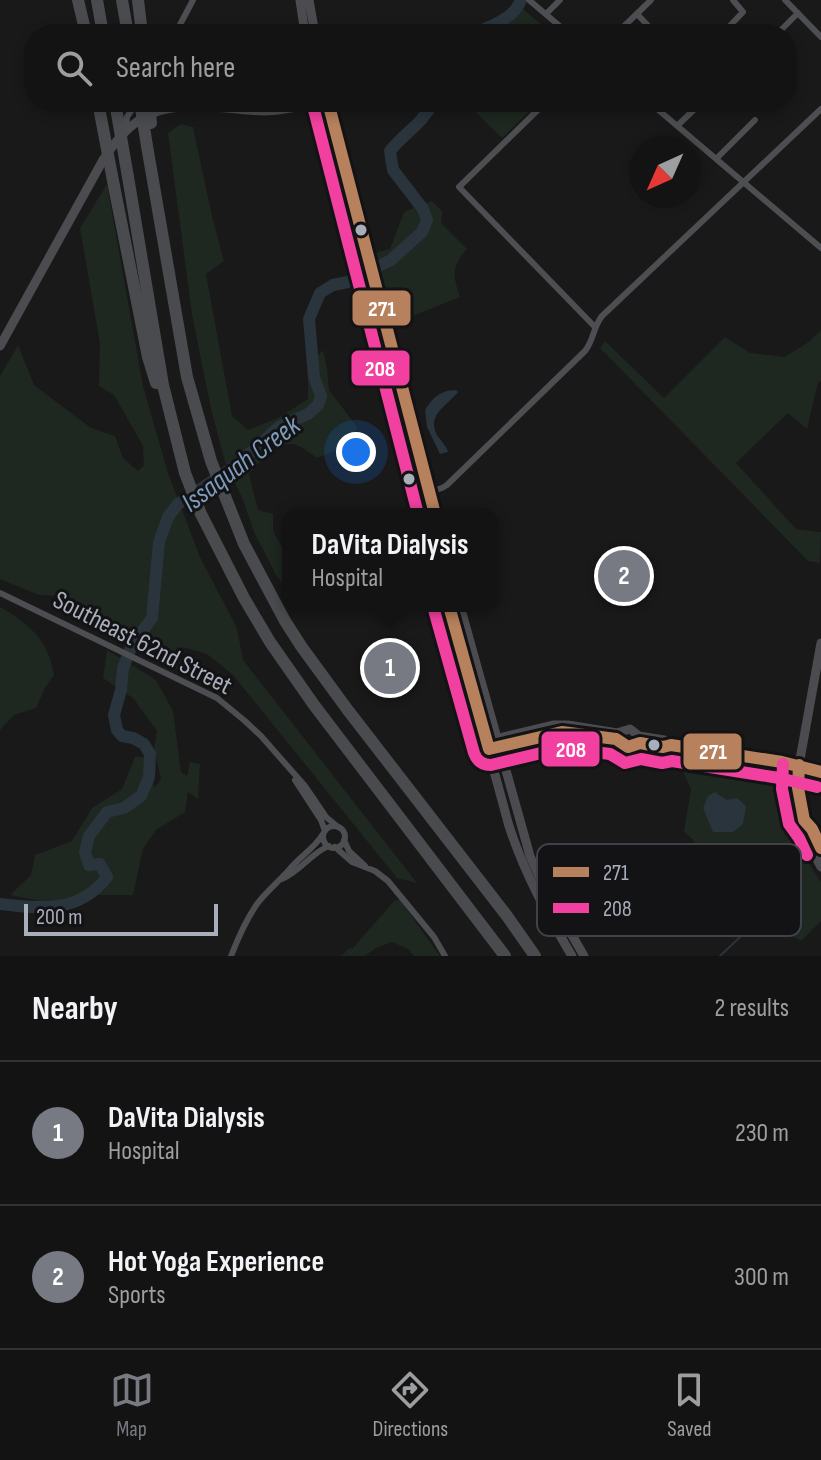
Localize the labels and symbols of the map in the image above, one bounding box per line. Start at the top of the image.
north arrow [629,136,701,208]
unlabelled marker [353,222,369,238]
line badge: 271 [351,289,412,327]
text: 271 [368,296,396,323]
line badge: 208 [350,349,411,387]
text: 208 [365,356,395,383]
water label: Issaquah Creek [175,408,308,519]
your location [336,432,376,472]
unlabelled marker [401,471,417,487]
pin: 2 [598,546,650,606]
street label: Southeast 62nd Street [48,585,237,702]
pin: 1 [364,638,416,698]
line badge: 208 [540,730,601,768]
line badge: 271 [682,732,743,771]
text: 208 [556,737,586,764]
unlabelled marker [646,737,662,753]
text: 271 [699,739,727,766]
legend [537,844,801,936]
text: 271 [603,860,629,887]
text: 208 [603,896,632,923]
scale bar [24,900,218,936]

